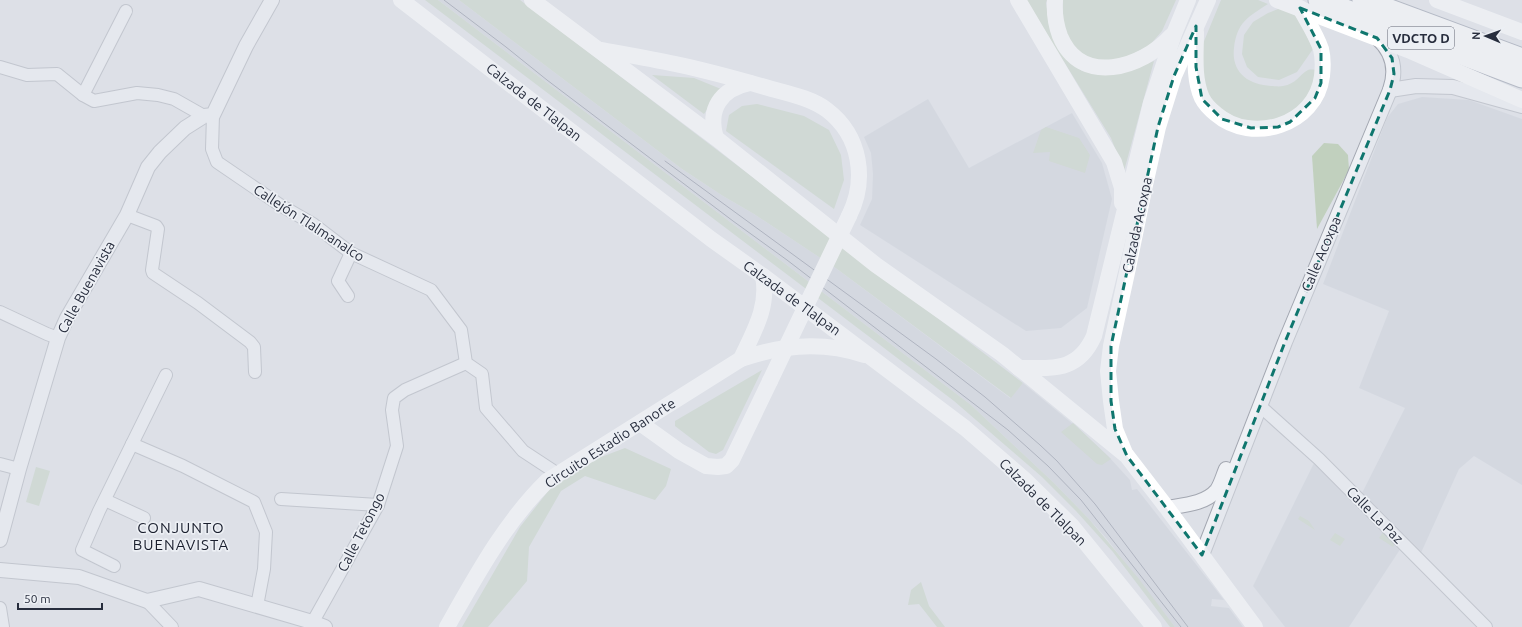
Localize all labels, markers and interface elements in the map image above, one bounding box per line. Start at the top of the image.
north arrow [1466,16,1506,56]
road number: VDCTO D [1388,27,1454,49]
text: N [1470,31,1482,40]
street label: Calzada de Tlalpan [483,60,585,144]
street label: Calzada Acoxpa [1119,176,1155,274]
street label: Callejón Tlalmanalco [251,181,367,265]
street label: Calle Acoxpa [1298,214,1344,294]
street label: Calle Buenavista [54,238,118,336]
street label: Calzada de Tlalpan [740,257,844,339]
street label: Circuito Estadio Banorte [542,395,678,491]
street label: Calzada de Tlalpan [996,455,1090,549]
street label: Calle La Paz [1343,483,1407,547]
street label: Calle Tetongo [334,490,388,574]
district label: CONJUNTO BUENAVISTA [133,519,229,553]
scale bar [18,585,102,611]
text: 50 m [24,592,51,605]

